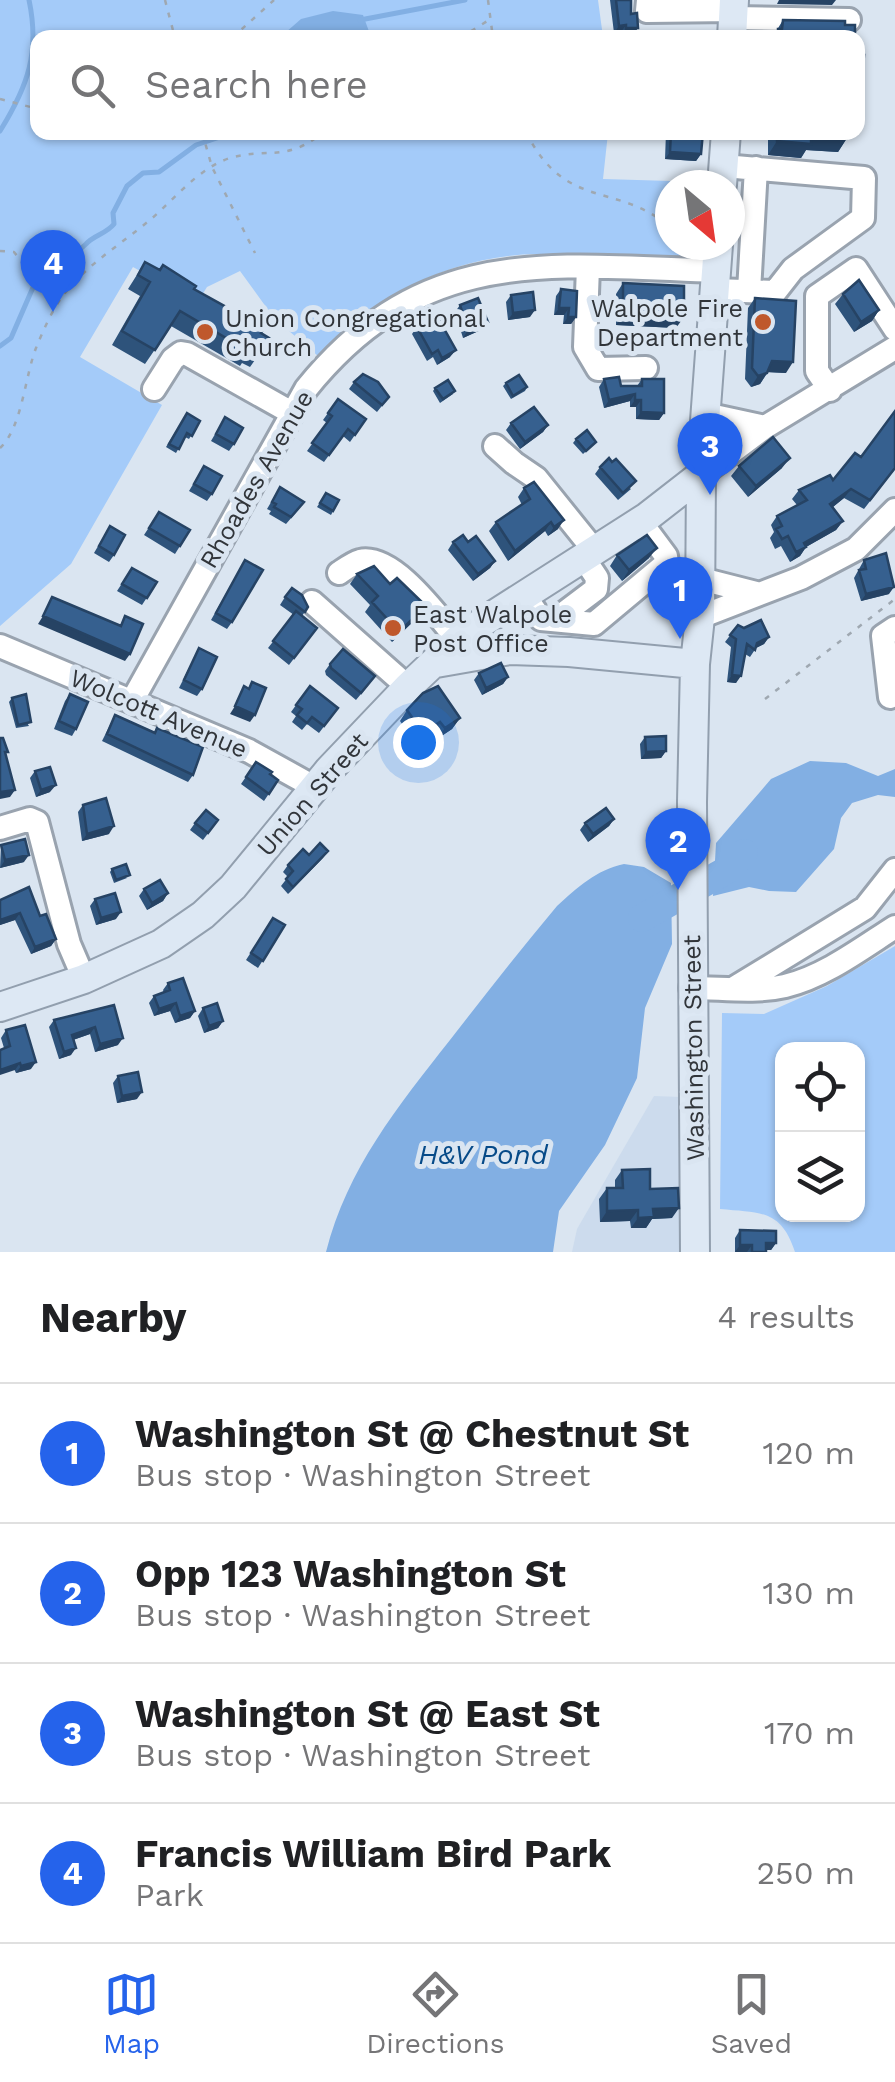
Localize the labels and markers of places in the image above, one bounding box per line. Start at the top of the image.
pin: 4 [20,230,86,312]
place label: Walpole Fire Department [591,294,744,352]
place label: Union Congregational Church [225,304,486,362]
marker: Walpole Fire Department [752,311,774,333]
marker: Union Congregational Church [194,321,216,343]
pin: 3 [678,412,742,495]
pin: 1 [648,556,712,639]
place label: East Walpole Post Office [413,600,572,658]
marker: East Walpole Post Office [382,617,404,639]
pin: 2 [646,808,710,890]

